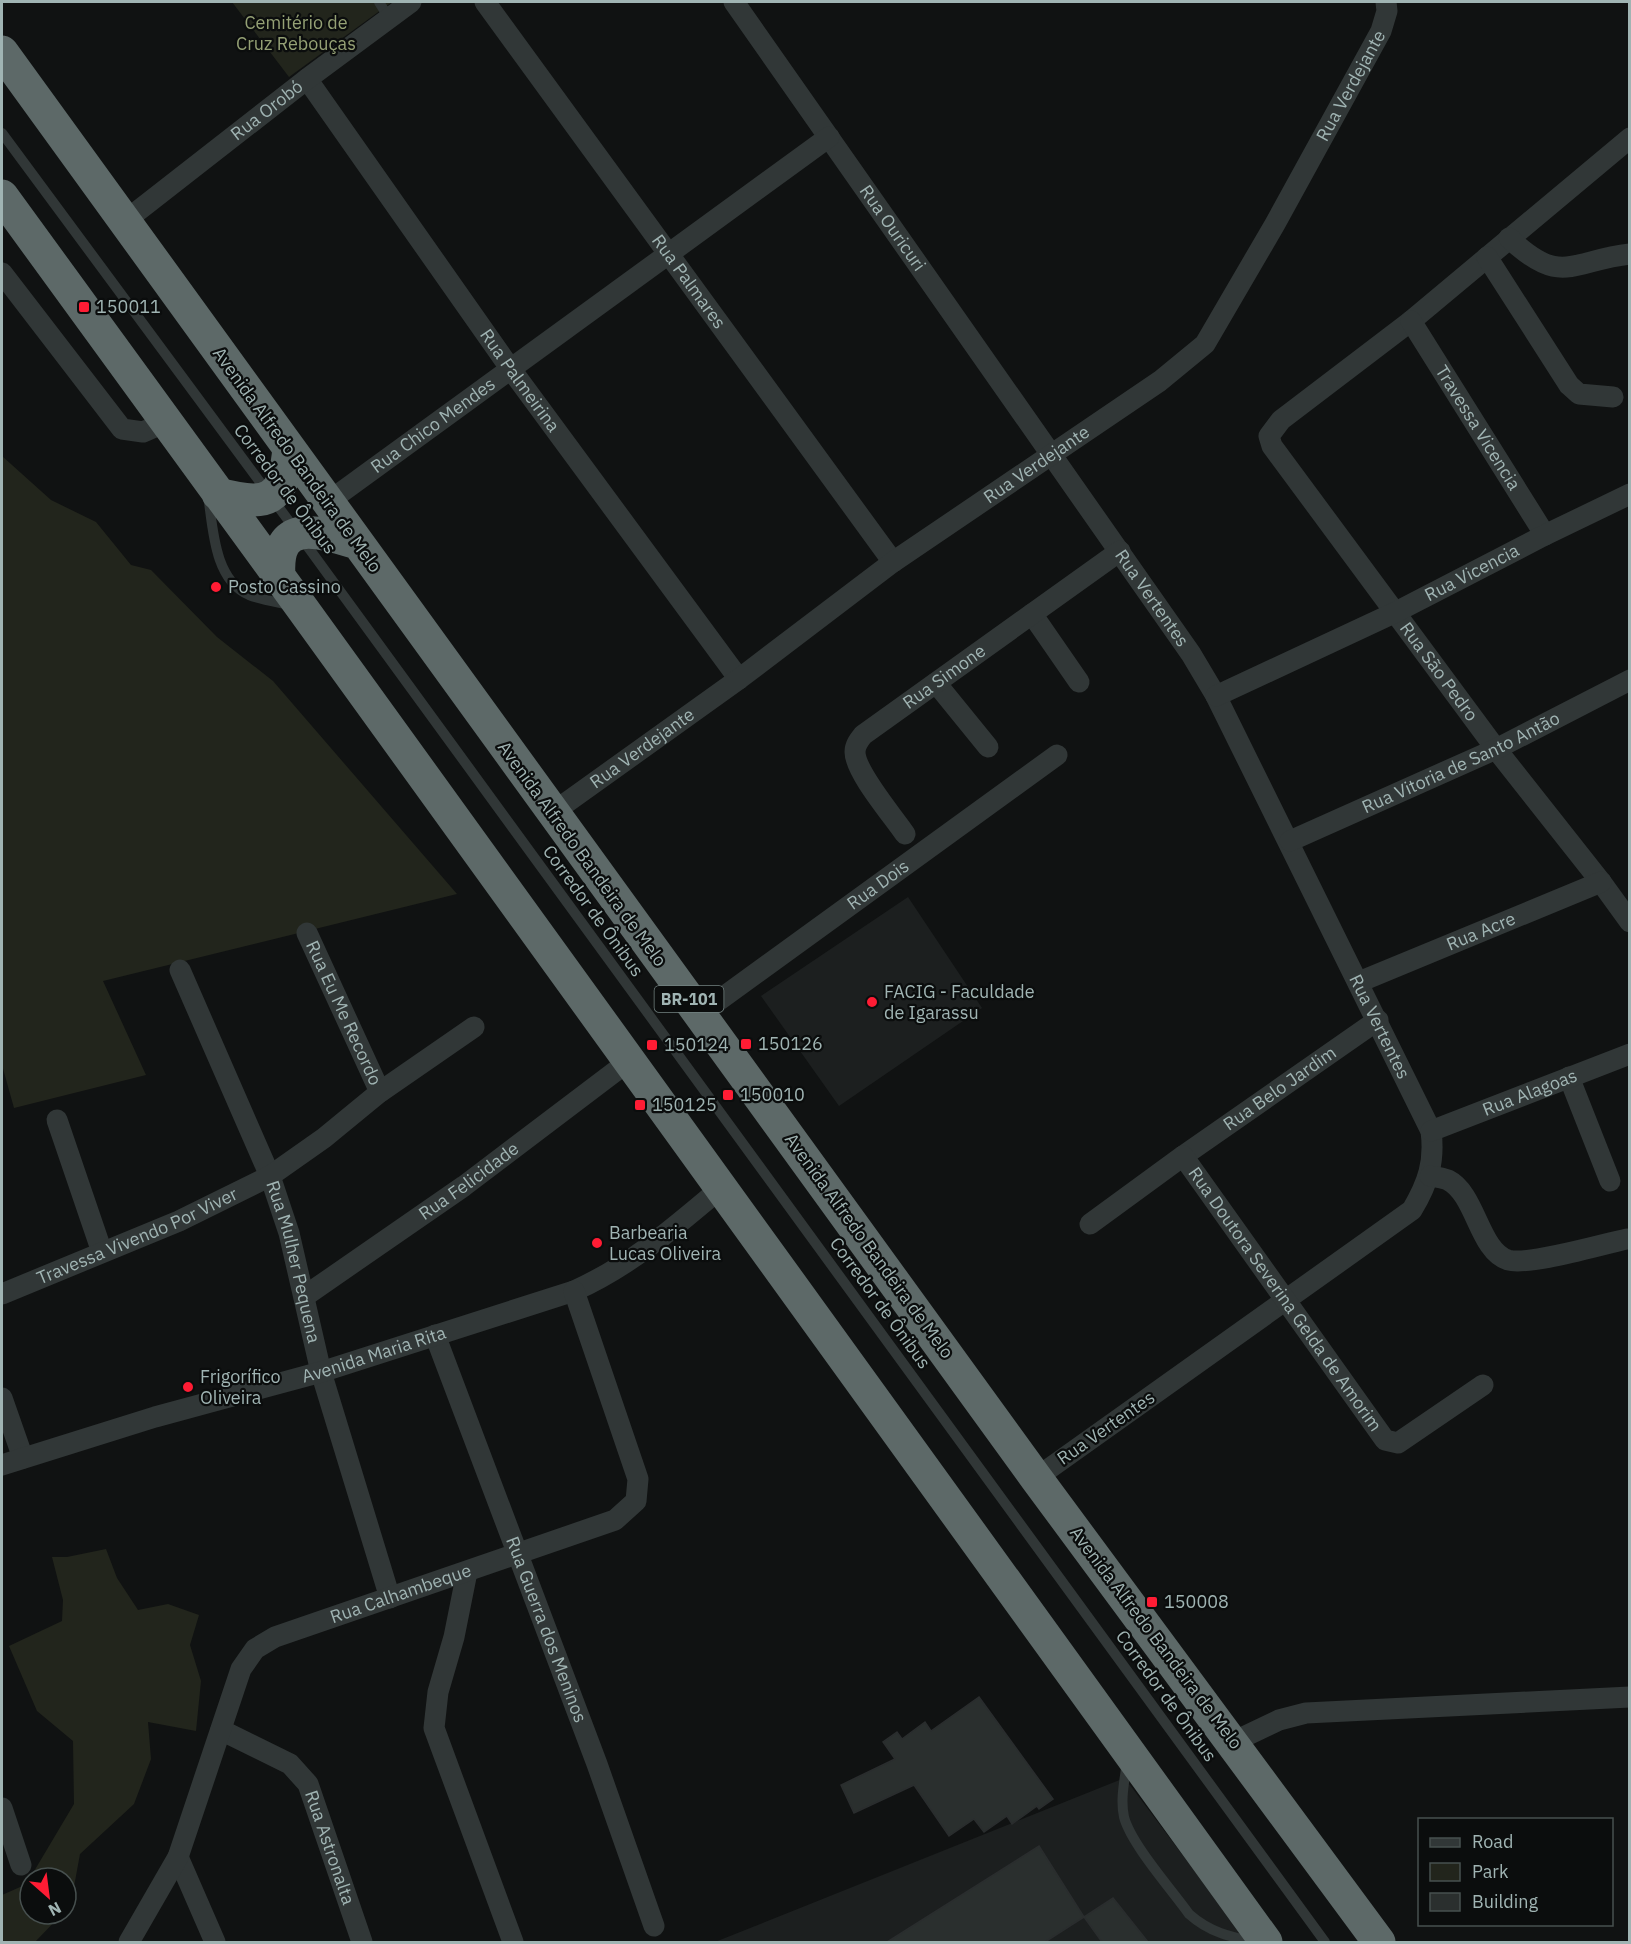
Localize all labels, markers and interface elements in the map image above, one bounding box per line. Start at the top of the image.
park label: Cemitério de Cruz Rebouças [236,11,356,55]
street label: Rua Verdejante [1311,26,1390,145]
street label: Rua Orobó [226,74,307,145]
street label: Rua Ouricuri [855,180,931,275]
street label: Rua Palmares [647,230,731,333]
place label: 150011 [96,295,161,318]
marker: 150011 [77,300,91,314]
street label: Rua Palmeirina [475,324,565,437]
street label: Avenida Alfredo Bandeira de Melo [208,342,387,577]
street label: Travessa Vicencia [1431,361,1526,495]
street label: Rua Chico Mendes [366,372,500,478]
street label: Corredor de Ônibus [229,419,342,558]
street label: Rua Verdejante [979,420,1094,508]
street label: Rua Vicencia [1420,538,1523,606]
street label: Rua Vertentes [1110,545,1194,651]
place label: Posto Cassino [228,575,341,598]
marker: Posto Cassino [209,580,223,594]
street label: Rua São Pedro [1395,617,1484,726]
street label: Rua Simone [898,639,990,714]
street label: Rua Verdejante [585,703,699,793]
street label: Rua Vitoria de Santo Antão [1358,706,1564,818]
street label: Avenida Alfredo Bandeira de Melo [493,736,672,971]
street label: Corredor de Ônibus [538,840,649,981]
street label: Rua Dois [842,854,913,915]
street label: Rua Acre [1443,907,1519,956]
street label: Rua Eu Me Recordo [301,937,387,1089]
street label: Rua Vertentes [1344,970,1415,1083]
place label: FACIG - Faculdade de Igarassu [884,980,1035,1024]
road number: BR-101 [654,986,724,1012]
marker: FACIG - Faculdade de Igarassu [865,995,879,1009]
place label: 150126 [758,1032,823,1055]
place label: 150124 [664,1033,729,1056]
marker: 150126 [739,1037,753,1051]
marker: 150124 [645,1038,659,1052]
street label: Rua Belo Jardim [1219,1041,1340,1135]
street label: Rua Alagoas [1479,1064,1580,1121]
place label: 150010 [740,1083,805,1106]
marker: 150010 [721,1088,735,1102]
place label: 150125 [652,1093,717,1116]
marker: 150125 [633,1098,647,1112]
street label: Avenida Alfredo Bandeira de Melo [780,1128,959,1363]
street label: Rua Felicidade [414,1137,523,1225]
street label: Rua Doutora Severina Gelda de Amorim [1183,1162,1387,1436]
street label: Rua Mulher Pequena [261,1177,326,1346]
street label: Travessa Vivendo Por Viver [33,1182,242,1289]
place label: Barbearia Lucas Oliveira [609,1221,722,1265]
street label: Corredor de Ônibus [825,1232,936,1373]
marker: Barbearia Lucas Oliveira [590,1236,604,1250]
street label: Avenida Maria Rita [299,1321,449,1388]
place label: Frigorífico Oliveira [200,1365,281,1409]
marker: Frigorífico Oliveira [181,1380,195,1394]
street label: Rua Vertentes [1052,1386,1159,1470]
street label: Avenida Alfredo Bandeira de Melo [1065,1522,1248,1754]
street label: Rua Guerra dos Meninos [501,1533,592,1726]
street label: Rua Calhambeque [327,1558,474,1628]
place label: 150008 [1164,1590,1229,1613]
marker: 150008 [1145,1595,1159,1609]
street label: Corredor de Ônibus [1111,1625,1222,1766]
street label: Rua Astronalta [300,1787,361,1908]
legend [1418,1818,1613,1926]
text: Road [1472,1830,1513,1853]
text: Park [1472,1860,1509,1883]
north arrow [18,1866,78,1926]
text: Building [1472,1890,1539,1913]
text: N [45,1898,65,1921]

